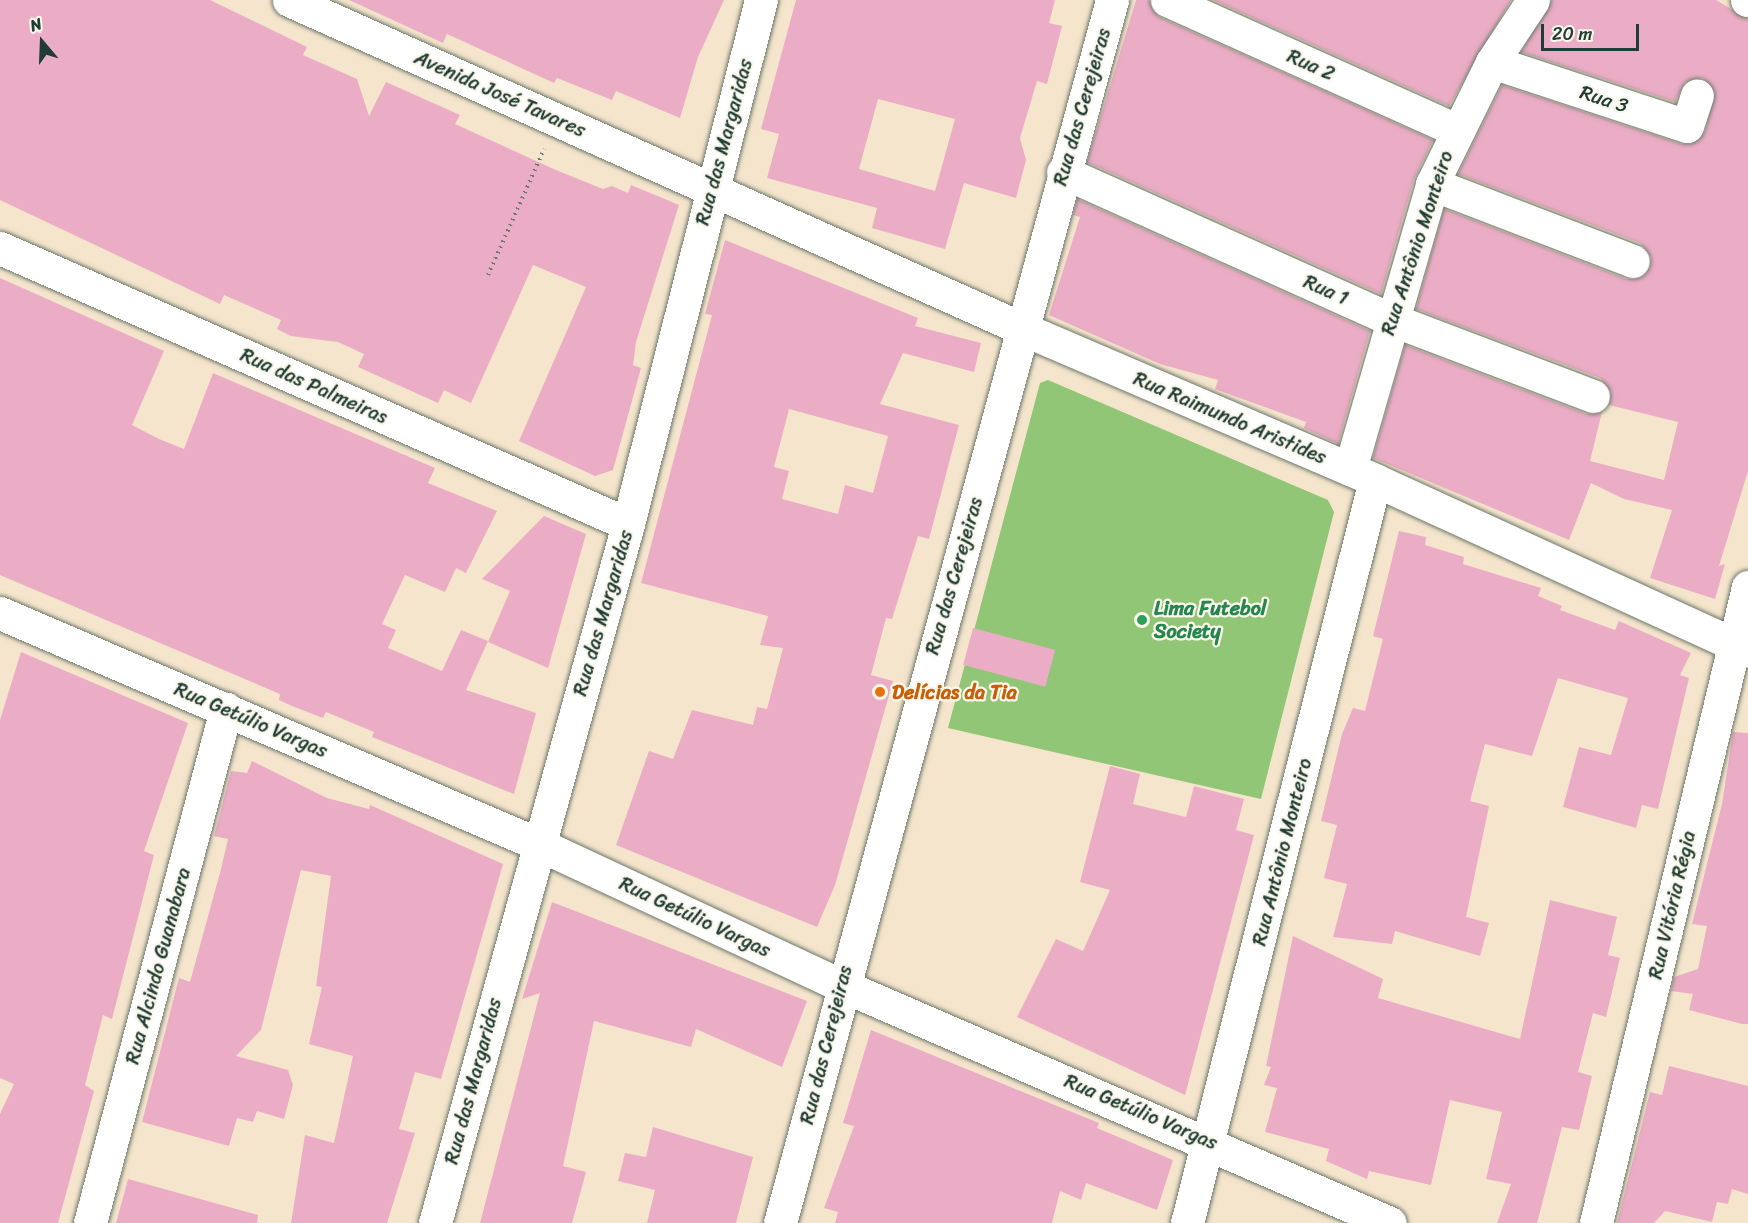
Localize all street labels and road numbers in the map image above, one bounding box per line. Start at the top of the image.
street label: Rua das Cerejeiras [1048,25,1116,189]
street label: Rua 2 [1283,44,1339,86]
street label: Avenida José Tavares [411,46,589,142]
street label: Rua das Margaridas [690,56,758,228]
street label: Rua 3 [1577,80,1631,118]
street label: Rua Antônio Monteiro [1376,148,1458,338]
street label: Rua 1 [1300,270,1352,310]
street label: Rua das Palmeiras [236,343,392,429]
street label: Rua Raimundo Aristides [1130,366,1330,470]
street label: Rua das Cerejeiras [920,494,988,658]
street label: Rua das Margaridas [568,527,638,699]
street label: Rua Getúlio Vargas [171,677,331,763]
street label: Rua Antônio Monteiro [1247,756,1317,948]
street label: Rua Vitória Régia [1643,829,1701,981]
street label: Rua Alcindo Guanabara [120,865,196,1067]
street label: Rua Getúlio Vargas [616,872,774,962]
street label: Rua das Cerejeiras [795,963,857,1127]
street label: Rua das Margaridas [439,995,507,1167]
street label: Rua Getúlio Vargas [1061,1069,1221,1155]

